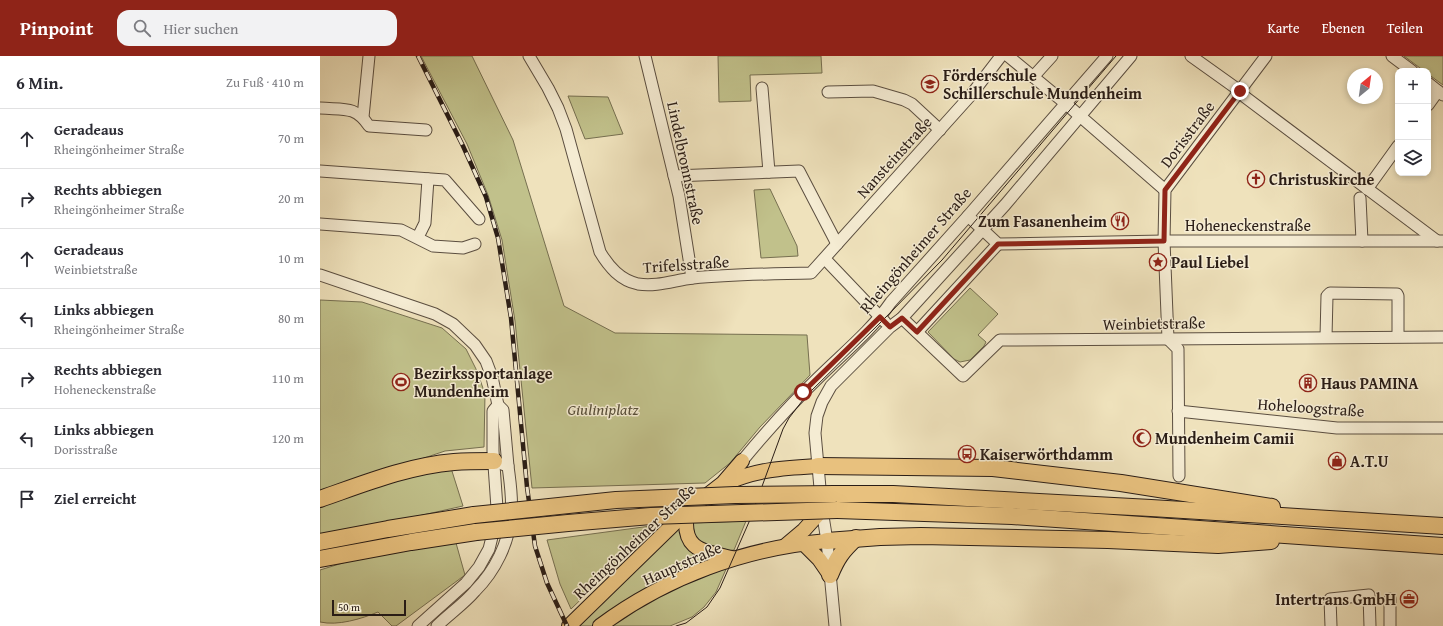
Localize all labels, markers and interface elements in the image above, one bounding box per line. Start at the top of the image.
search box [117,10,397,46]
text: Pinpoint [20,14,93,42]
icon: search [131,17,153,39]
text: Hier suchen [163,18,238,39]
text: Karte [1267,18,1300,38]
text: Ebenen [1322,18,1365,38]
text: Teilen [1387,18,1423,38]
place label: Förderschule Schillerschule Mundenheim [943,63,1142,105]
north arrow [1347,68,1383,104]
map controls [1395,68,1431,176]
button: + [1395,68,1431,104]
text: 6 Min. [16,70,63,95]
text: Zu Fuß · 410 m [226,73,304,92]
school or university icon: Förderschule Schillerschule Mundenheim [920,74,940,94]
route end [1231,82,1249,100]
street label: Dorisstraße [1154,96,1220,172]
street label: Lindelbronnstraße [661,99,711,227]
button: − [1395,104,1431,140]
street label: Nansteinstraße [851,111,937,203]
text: Geradeaus [54,119,124,140]
icon: ahead [16,128,38,150]
text: 70 m [278,129,304,148]
text: Rheingönheimer Straße [54,140,184,159]
button: layers [1395,140,1431,176]
place label: Christuskirche [1269,167,1375,191]
church icon: Christuskirche [1246,169,1266,189]
text: Rechts abbiegen [54,179,162,200]
street label: Rheingönheimer Straße [853,182,977,318]
icon: right [16,188,38,210]
text: 20 m [278,189,304,208]
text: Rheingönheimer Straße [54,200,184,219]
place label: Zum Fasanenheim [978,209,1107,233]
restaurant icon: Zum Fasanenheim [1110,211,1130,231]
street label: Hoheneckenstraße [1185,213,1311,237]
text: Geradeaus [54,239,124,260]
icon: ahead [16,248,38,270]
text: 10 m [278,249,304,268]
street label: Trifelsstraße [642,249,730,279]
place label: Paul Liebel [1171,250,1249,274]
place icon: Paul Liebel [1148,252,1168,272]
text: Weinbietstraße [54,260,138,279]
text: Links abbiegen [54,299,154,320]
icon: left [16,308,38,330]
text: 80 m [278,309,304,328]
street label: Weinbietstraße [1102,310,1206,336]
text: Rheingönheimer Straße [54,320,184,339]
text: Rechts abbiegen [54,359,162,380]
place label: Bezirkssportanlage Mundenheim [414,361,553,403]
icon: right [16,368,38,390]
text: 110 m [272,369,304,388]
place label: Haus PAMINA [1321,371,1419,395]
sports icon: Bezirkssportanlage Mundenheim [391,372,411,392]
building icon: Haus PAMINA [1298,373,1318,393]
text: Hoheneckenstraße [54,380,156,399]
route start [794,383,812,401]
street label: Hoheloogstraße [1257,391,1365,423]
park label: Giuliniplatz [567,397,640,421]
text: Links abbiegen [54,419,154,440]
place label: Mundenheim Camii [1155,426,1294,450]
icon: left [16,428,38,450]
mosque icon: Mundenheim Camii [1132,428,1152,448]
text: 120 m [272,429,304,448]
text: Dorisstraße [54,440,118,459]
place label: Kaiserwörthdamm [980,442,1113,466]
bus stop icon: Kaiserwörthdamm [957,444,977,464]
place label: A.T.U [1350,449,1389,473]
shop icon: A.T.U [1327,451,1347,471]
street label: Rheingönheimer Straße [567,478,701,604]
icon: arrive [16,488,38,510]
text: Ziel erreicht [54,488,136,509]
street label: Hauptstraße [639,535,725,591]
place label: Intertrans GmbH [1275,587,1396,611]
office icon: Intertrans GmbH [1399,589,1419,609]
scale bar [332,598,406,617]
text: 50 m [338,599,360,615]

